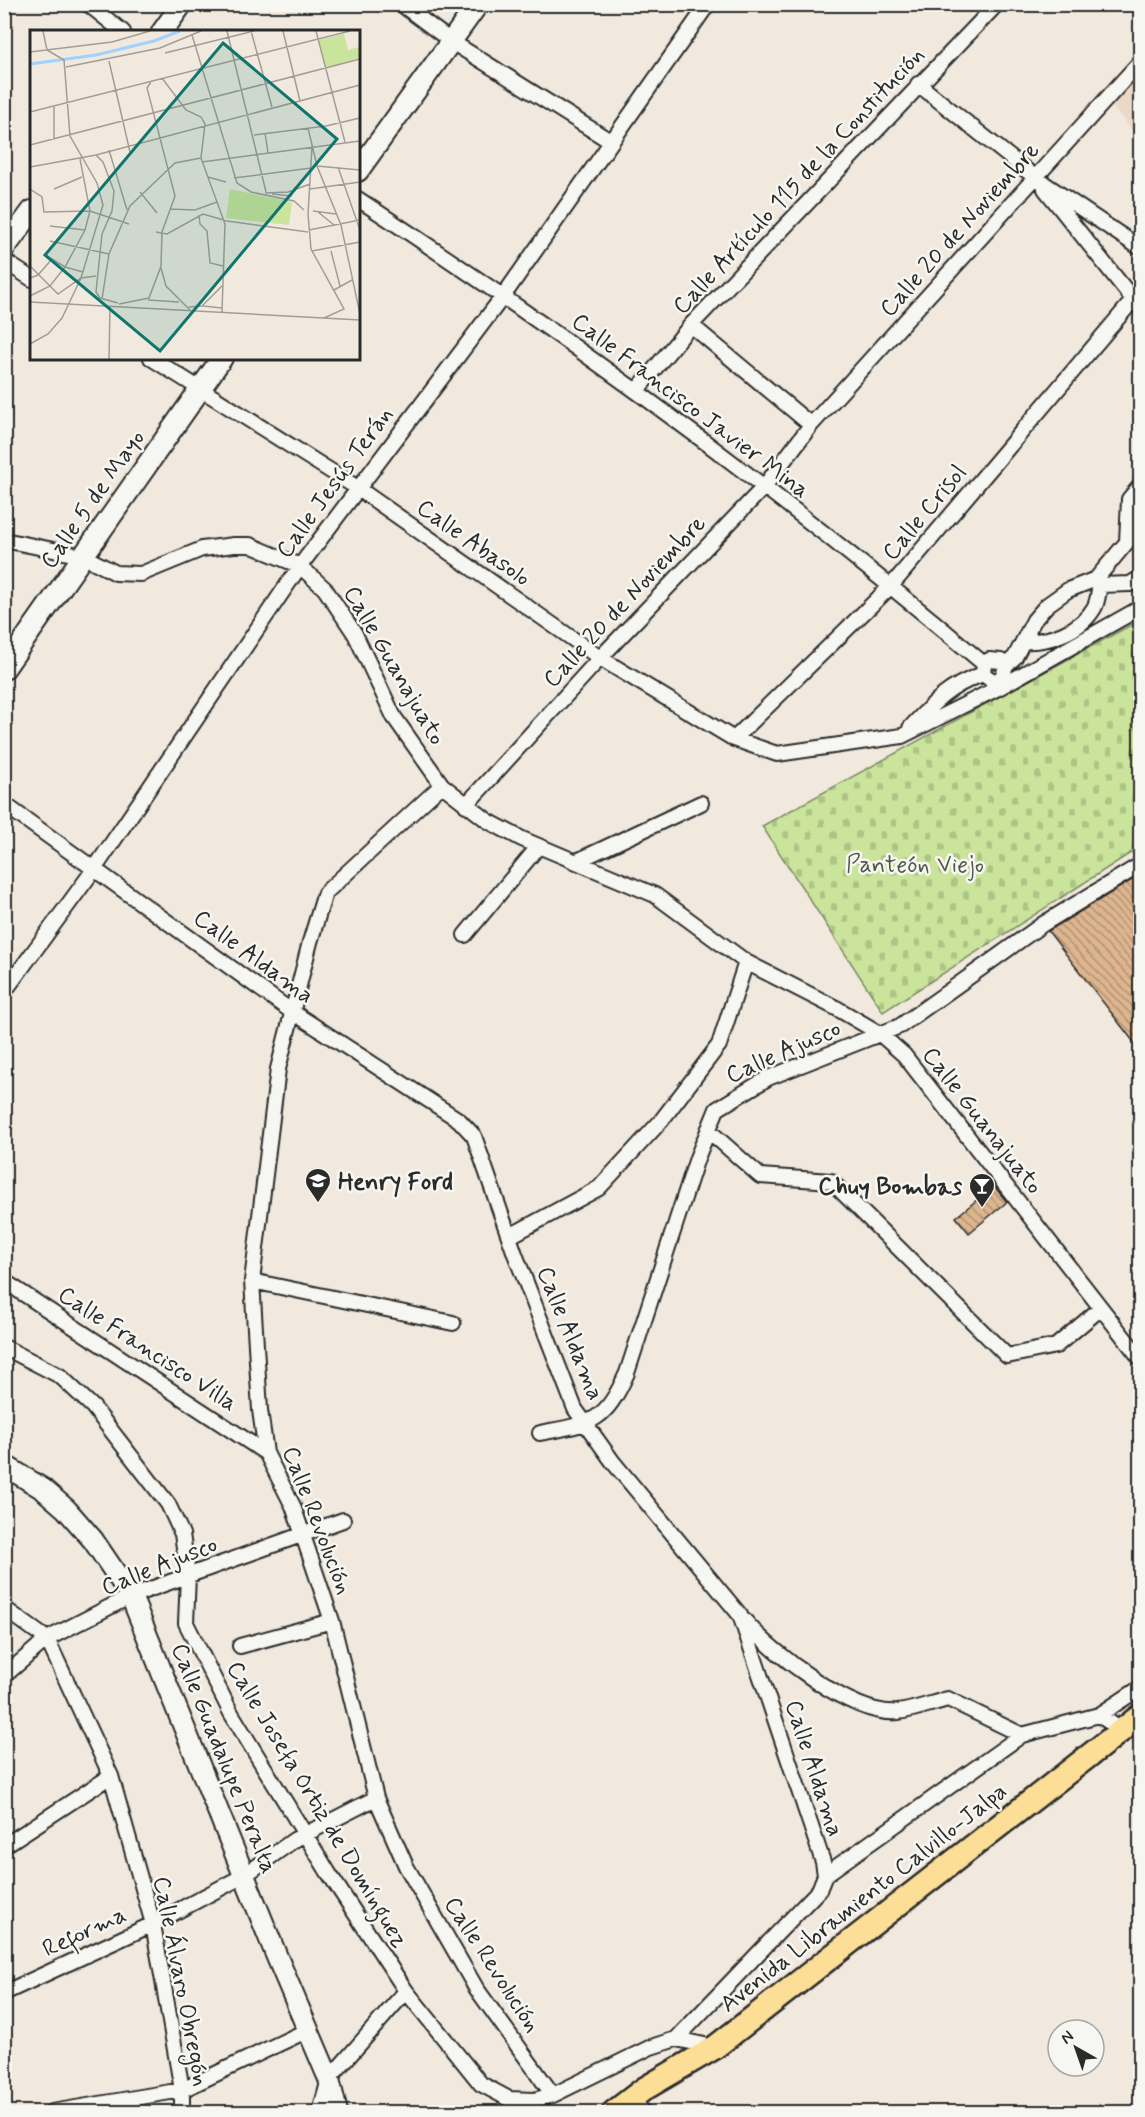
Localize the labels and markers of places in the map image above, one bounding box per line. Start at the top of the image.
school or university icon: Henry Ford [303,1166,333,1204]
place label: Henry Ford [338,1167,453,1198]
bar icon: Chuy Bombas [967,1171,997,1209]
place label: Chuy Bombas [818,1172,962,1203]

